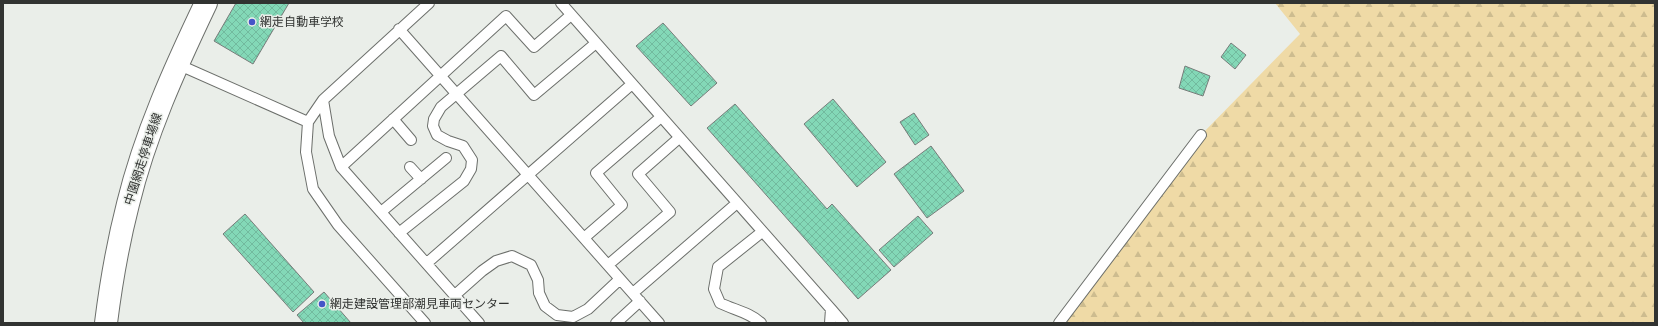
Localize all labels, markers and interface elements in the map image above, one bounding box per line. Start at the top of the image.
place label: 網走自動車学校 [260,14,344,29]
marker: 網走自動車学校 [247,17,257,27]
street label: 中園網走停車場線 [121,111,164,207]
place label: 網走建設管理部潮見車両センター [330,296,510,311]
marker: 網走建設管理部潮見車両センター [317,299,327,309]

